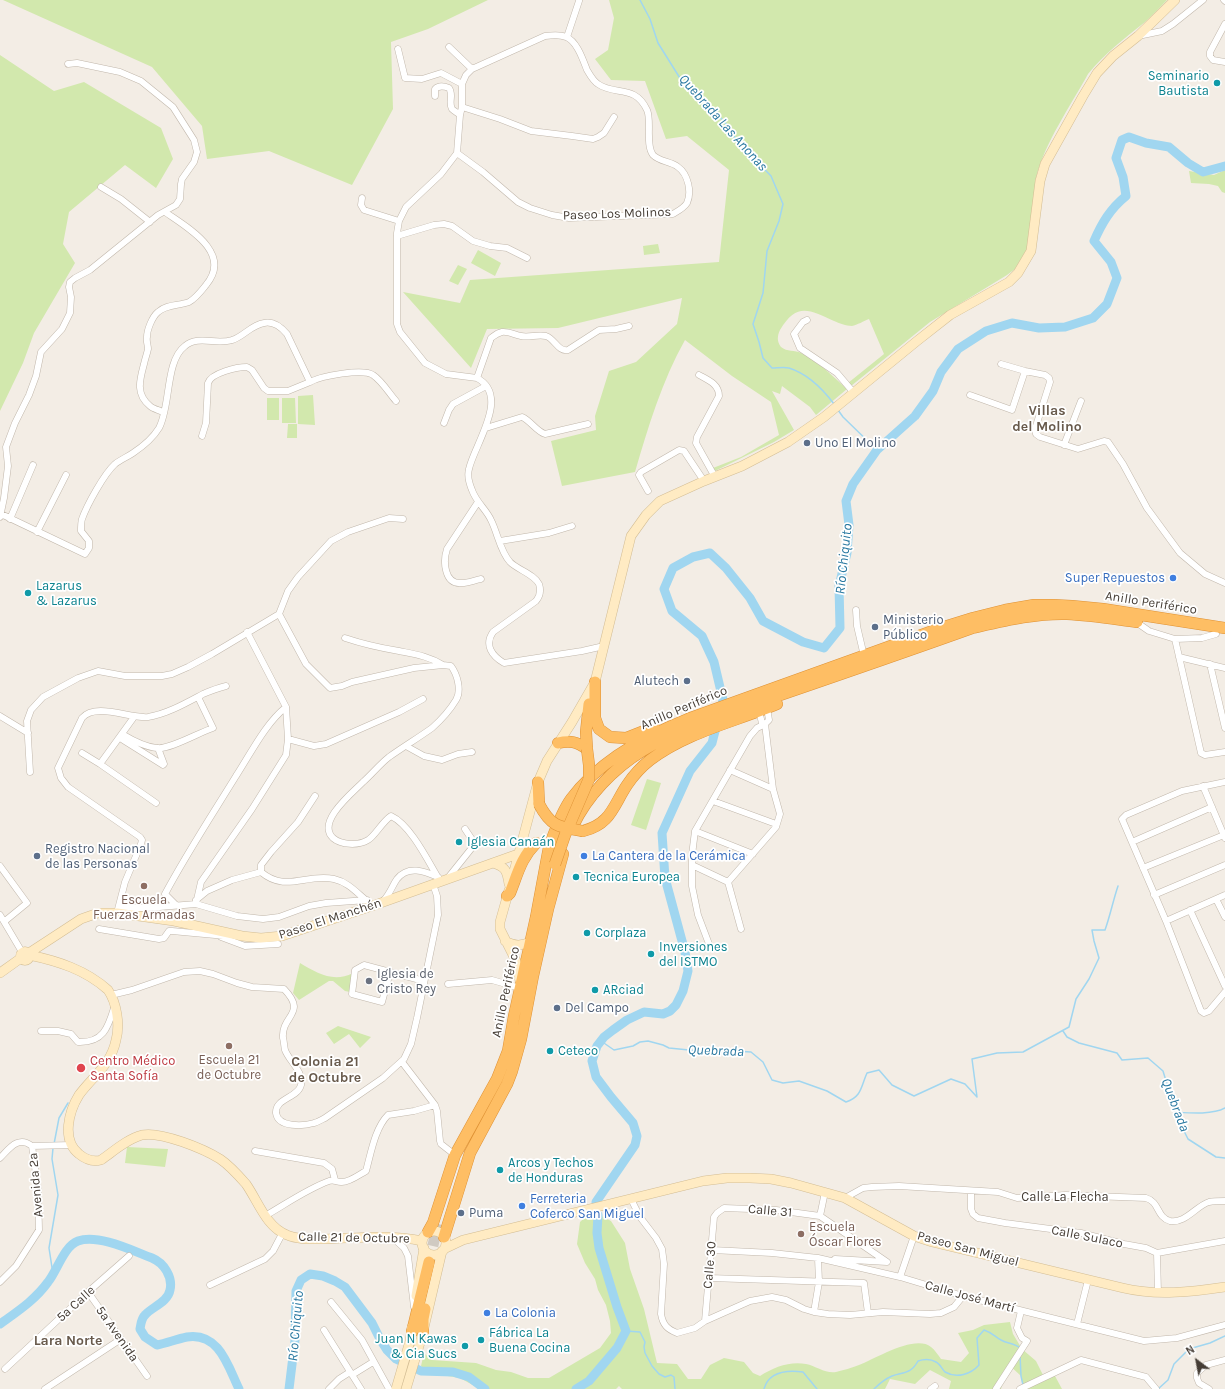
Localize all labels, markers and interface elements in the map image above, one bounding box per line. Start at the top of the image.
place label: Seminario Bautista [1148,68,1209,99]
water label: Quebrada Las Anonas [675,71,771,175]
marker: Seminario Bautista [1212,78,1222,88]
street label: Paseo Los Molinos [562,204,672,224]
district label: Villas del Molino [1012,403,1082,436]
place label: Uno El Molino [815,435,896,451]
marker: Uno El Molino [802,438,812,448]
water label: Río Chiquito [832,523,856,595]
place label: Super Repuestos [1065,570,1165,586]
marker: Super Repuestos [1168,573,1178,583]
place label: Lazarus & Lazarus [36,578,97,609]
marker: Lazarus & Lazarus [23,588,33,598]
street label: Anillo Periférico [1104,588,1198,618]
place label: Ministerio Público [883,612,944,643]
marker: Ministerio Público [870,622,880,632]
place label: Alutech [634,673,679,689]
marker: Alutech [682,676,692,686]
street label: Anillo Periférico [638,683,730,733]
place label: Iglesia Canaán [467,834,554,850]
marker: Iglesia Canaán [454,837,464,847]
place label: Registro Nacional de las Personas [45,841,150,872]
place label: La Cantera de la Cerámica [592,848,746,864]
marker: Registro Nacional de las Personas [32,851,42,861]
marker: La Cantera de la Cerámica [579,851,589,861]
place label: Tecnica Europea [584,869,680,885]
marker: Tecnica Europea [571,872,581,882]
marker: Escuela Fuerzas Armadas [139,881,149,891]
place label: Escuela Fuerzas Armadas [93,892,195,923]
street label: Paseo El Manchén [277,895,383,943]
place label: Corplaza [595,925,646,941]
marker: Corplaza [582,928,592,938]
place label: Inversiones del ISTMO [659,939,728,970]
street label: Anillo Periférico [489,945,523,1039]
marker: Inversiones del ISTMO [646,949,656,959]
place label: Iglesia de Cristo Rey [377,966,436,997]
marker: Iglesia de Cristo Rey [364,976,374,986]
place label: ARciad [603,982,644,998]
marker: ARciad [590,985,600,995]
place label: Del Campo [565,1000,629,1016]
marker: Del Campo [552,1003,562,1013]
marker: Escuela 21 de Octubre [224,1041,234,1051]
water label: Quebrada [688,1042,744,1060]
place label: Ceteco [558,1043,598,1059]
marker: Ceteco [545,1046,555,1056]
place label: Escuela 21 de Octubre [197,1052,261,1083]
place label: Centro Médico Santa Sofía [90,1053,175,1084]
district label: Colonia 21 de Octubre [289,1054,361,1086]
marker: Centro Médico Santa Sofía [75,1062,87,1074]
water label: Quebrada [1157,1076,1193,1134]
street label: Avenida 2a [25,1152,47,1218]
place label: Arcos y Techos de Honduras [508,1155,594,1186]
marker: Arcos y Techos de Honduras [495,1165,505,1175]
street label: Calle La Flecha [1021,1189,1109,1205]
place label: Ferreteria Coferco San Miguel [530,1191,644,1222]
marker: Ferreteria Coferco San Miguel [517,1201,527,1211]
street label: Calle 31 [747,1201,793,1221]
place label: Puma [469,1205,503,1221]
marker: Puma [456,1208,466,1218]
place label: Escuela Óscar Flores [809,1219,882,1250]
street label: Calle Sulaco [1050,1222,1124,1252]
street label: Paseo San Miguel [916,1228,1020,1270]
street label: Calle 21 de Octubre [298,1229,410,1247]
marker: Escuela Óscar Flores [796,1229,806,1239]
street label: Calle 30 [700,1241,720,1289]
street label: Calle José Martí [923,1277,1017,1317]
street label: 5a Calle [53,1283,99,1325]
water label: Río Chiquito [285,1290,307,1362]
street label: 5a Avenida [92,1303,142,1365]
place label: La Colonia [495,1305,556,1321]
marker: La Colonia [482,1308,492,1318]
place label: Fábrica La Buena Cocina [489,1325,570,1356]
place label: Juan N Kawas & Cia Sucs [375,1331,457,1362]
district label: Lara Norte [34,1333,102,1349]
marker: Fábrica La Buena Cocina [476,1335,486,1345]
marker: Juan N Kawas & Cia Sucs [460,1341,470,1351]
north arrow [1177,1341,1217,1381]
text: N [1184,1343,1197,1358]

